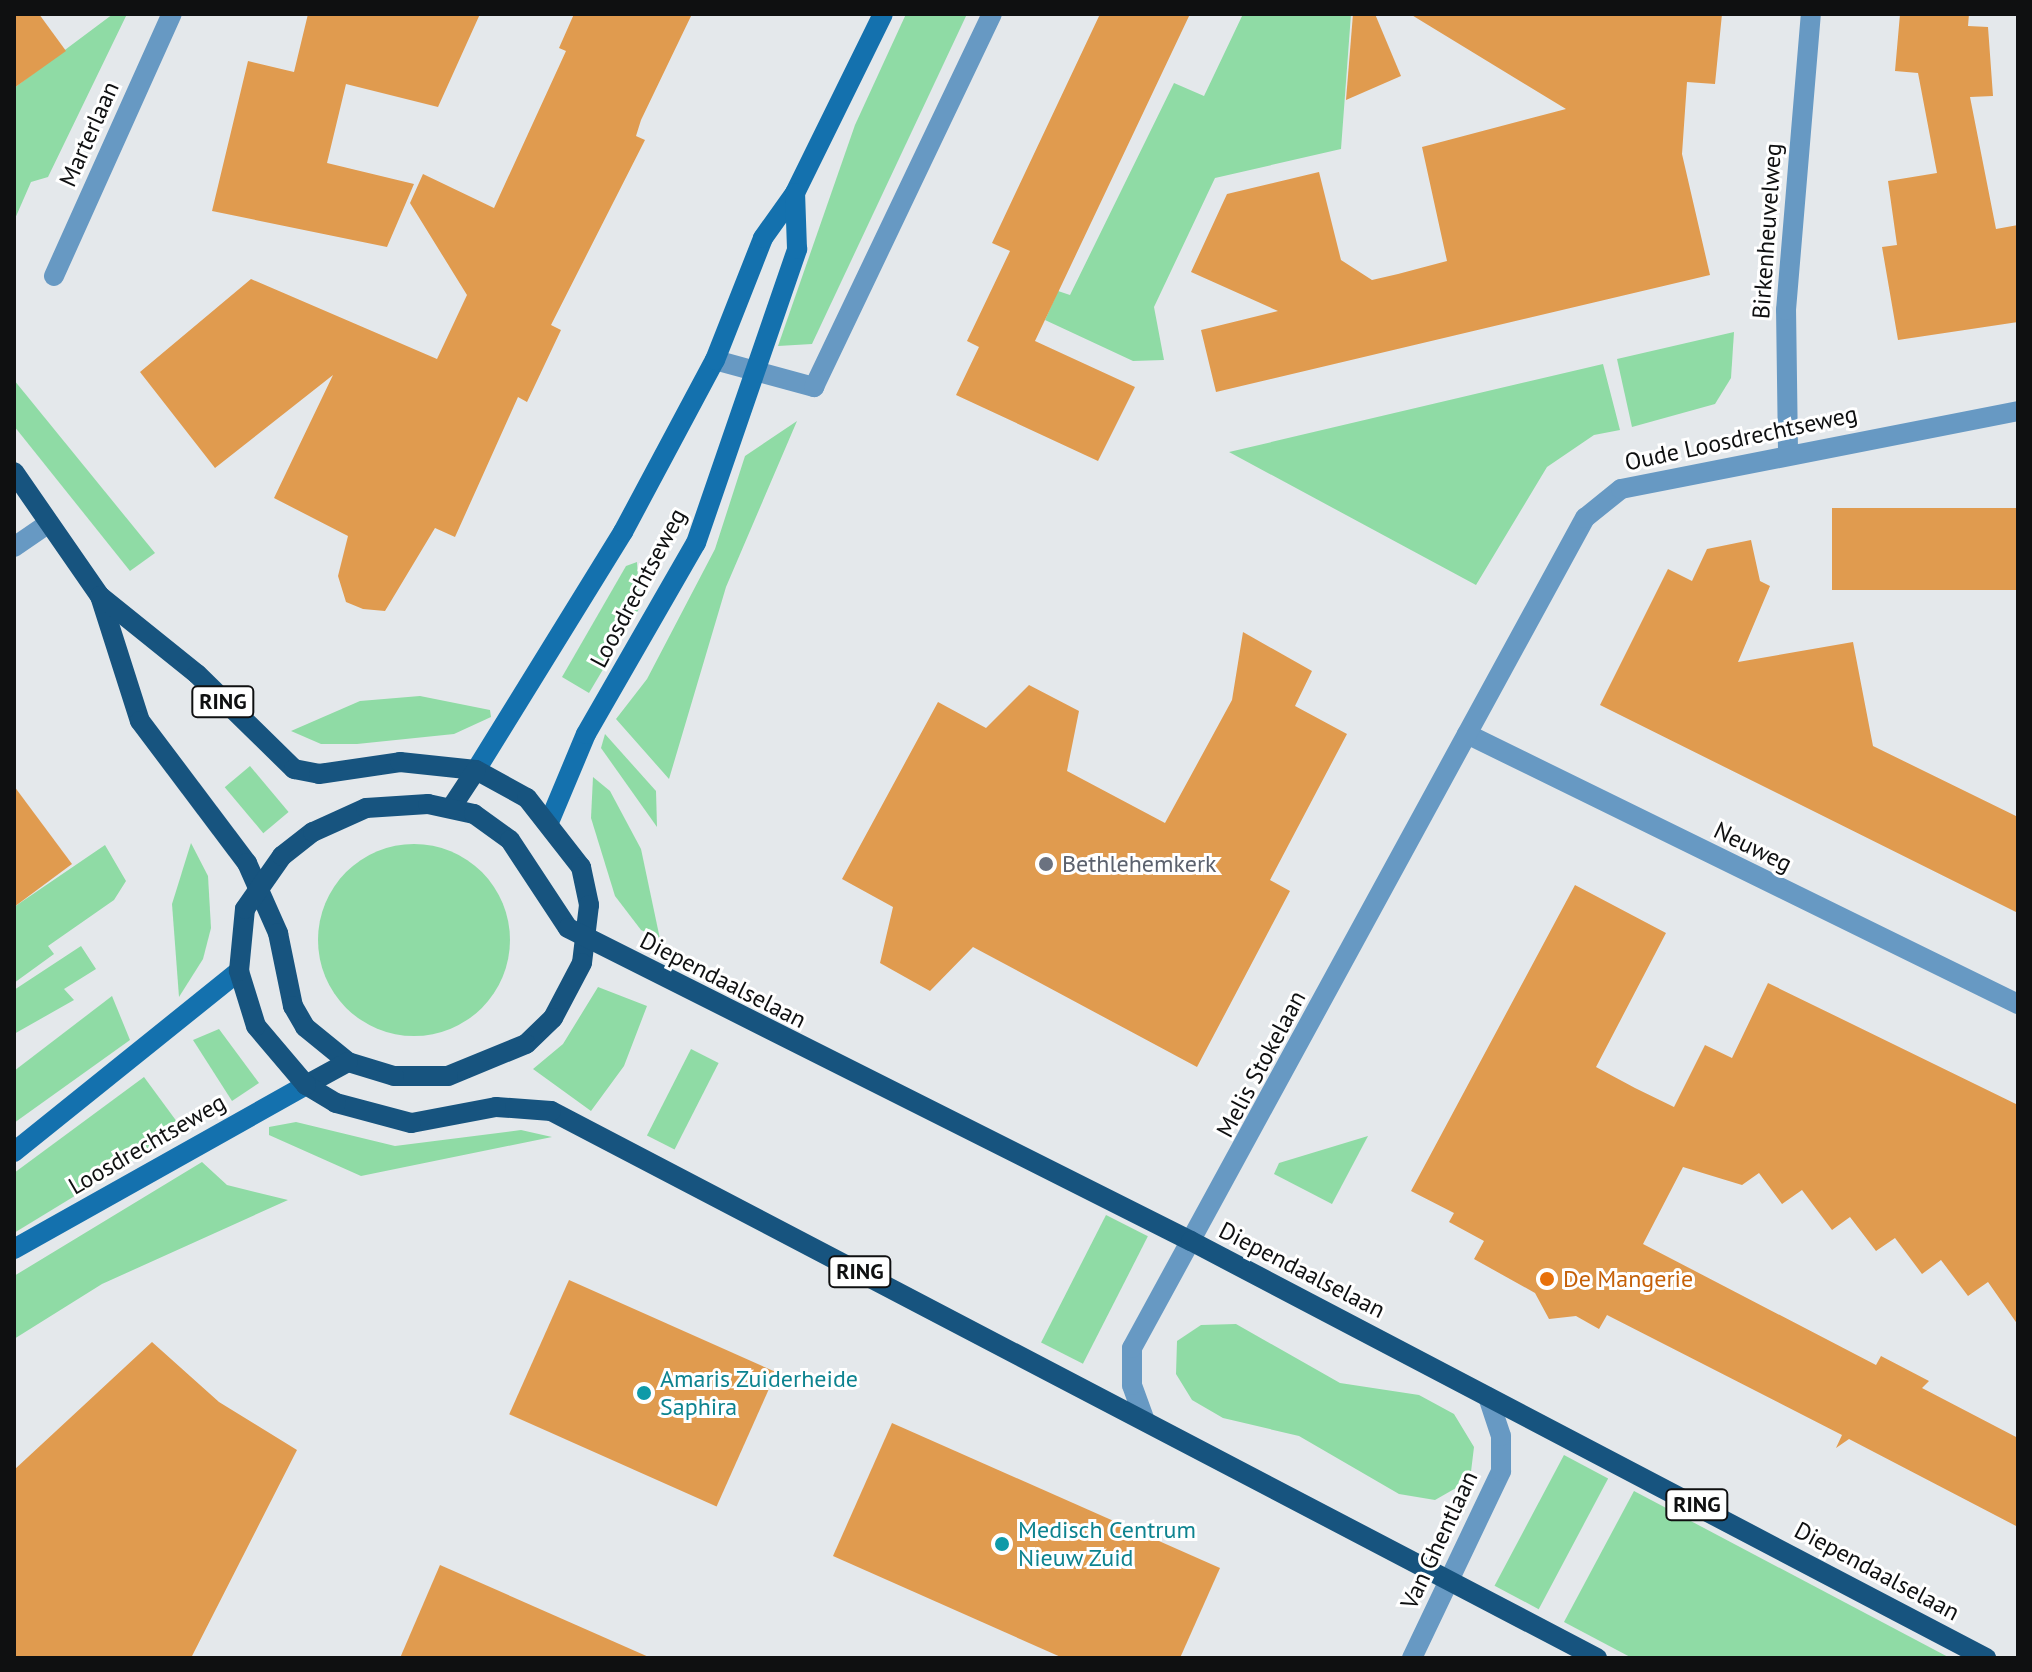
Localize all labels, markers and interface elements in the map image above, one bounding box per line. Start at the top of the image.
street label: Marterlaan [53,77,125,191]
street label: Birkenheuvelweg [1746,142,1788,320]
street label: Oude Loosdrechtseweg [1622,399,1860,477]
street label: Loosdrechtseweg [584,503,692,673]
road number: RING [191,684,255,720]
street label: Neuweg [1709,816,1797,878]
place label: Bethlehemkerk [1062,850,1217,878]
marker: Bethlehemkerk [1037,855,1055,873]
street label: Diependaalselaan [635,926,811,1034]
street label: Melis Stokelaan [1210,986,1312,1142]
street label: Loosdrechtseweg [64,1087,230,1201]
street label: Diependaalselaan [1214,1216,1390,1324]
road number: RING [828,1254,892,1290]
place label: De Mangerie [1563,1265,1693,1293]
marker: De Mangerie [1538,1270,1556,1288]
place label: Amaris Zuiderheide Saphira [660,1365,859,1421]
marker: Amaris Zuiderheide Saphira [635,1384,653,1402]
street label: Van Ghentlaan [1394,1466,1484,1614]
road number: RING [1665,1487,1729,1523]
street label: Diependaalselaan [1790,1515,1964,1627]
place label: Medisch Centrum Nieuw Zuid [1018,1516,1196,1572]
marker: Medisch Centrum Nieuw Zuid [993,1535,1011,1553]

